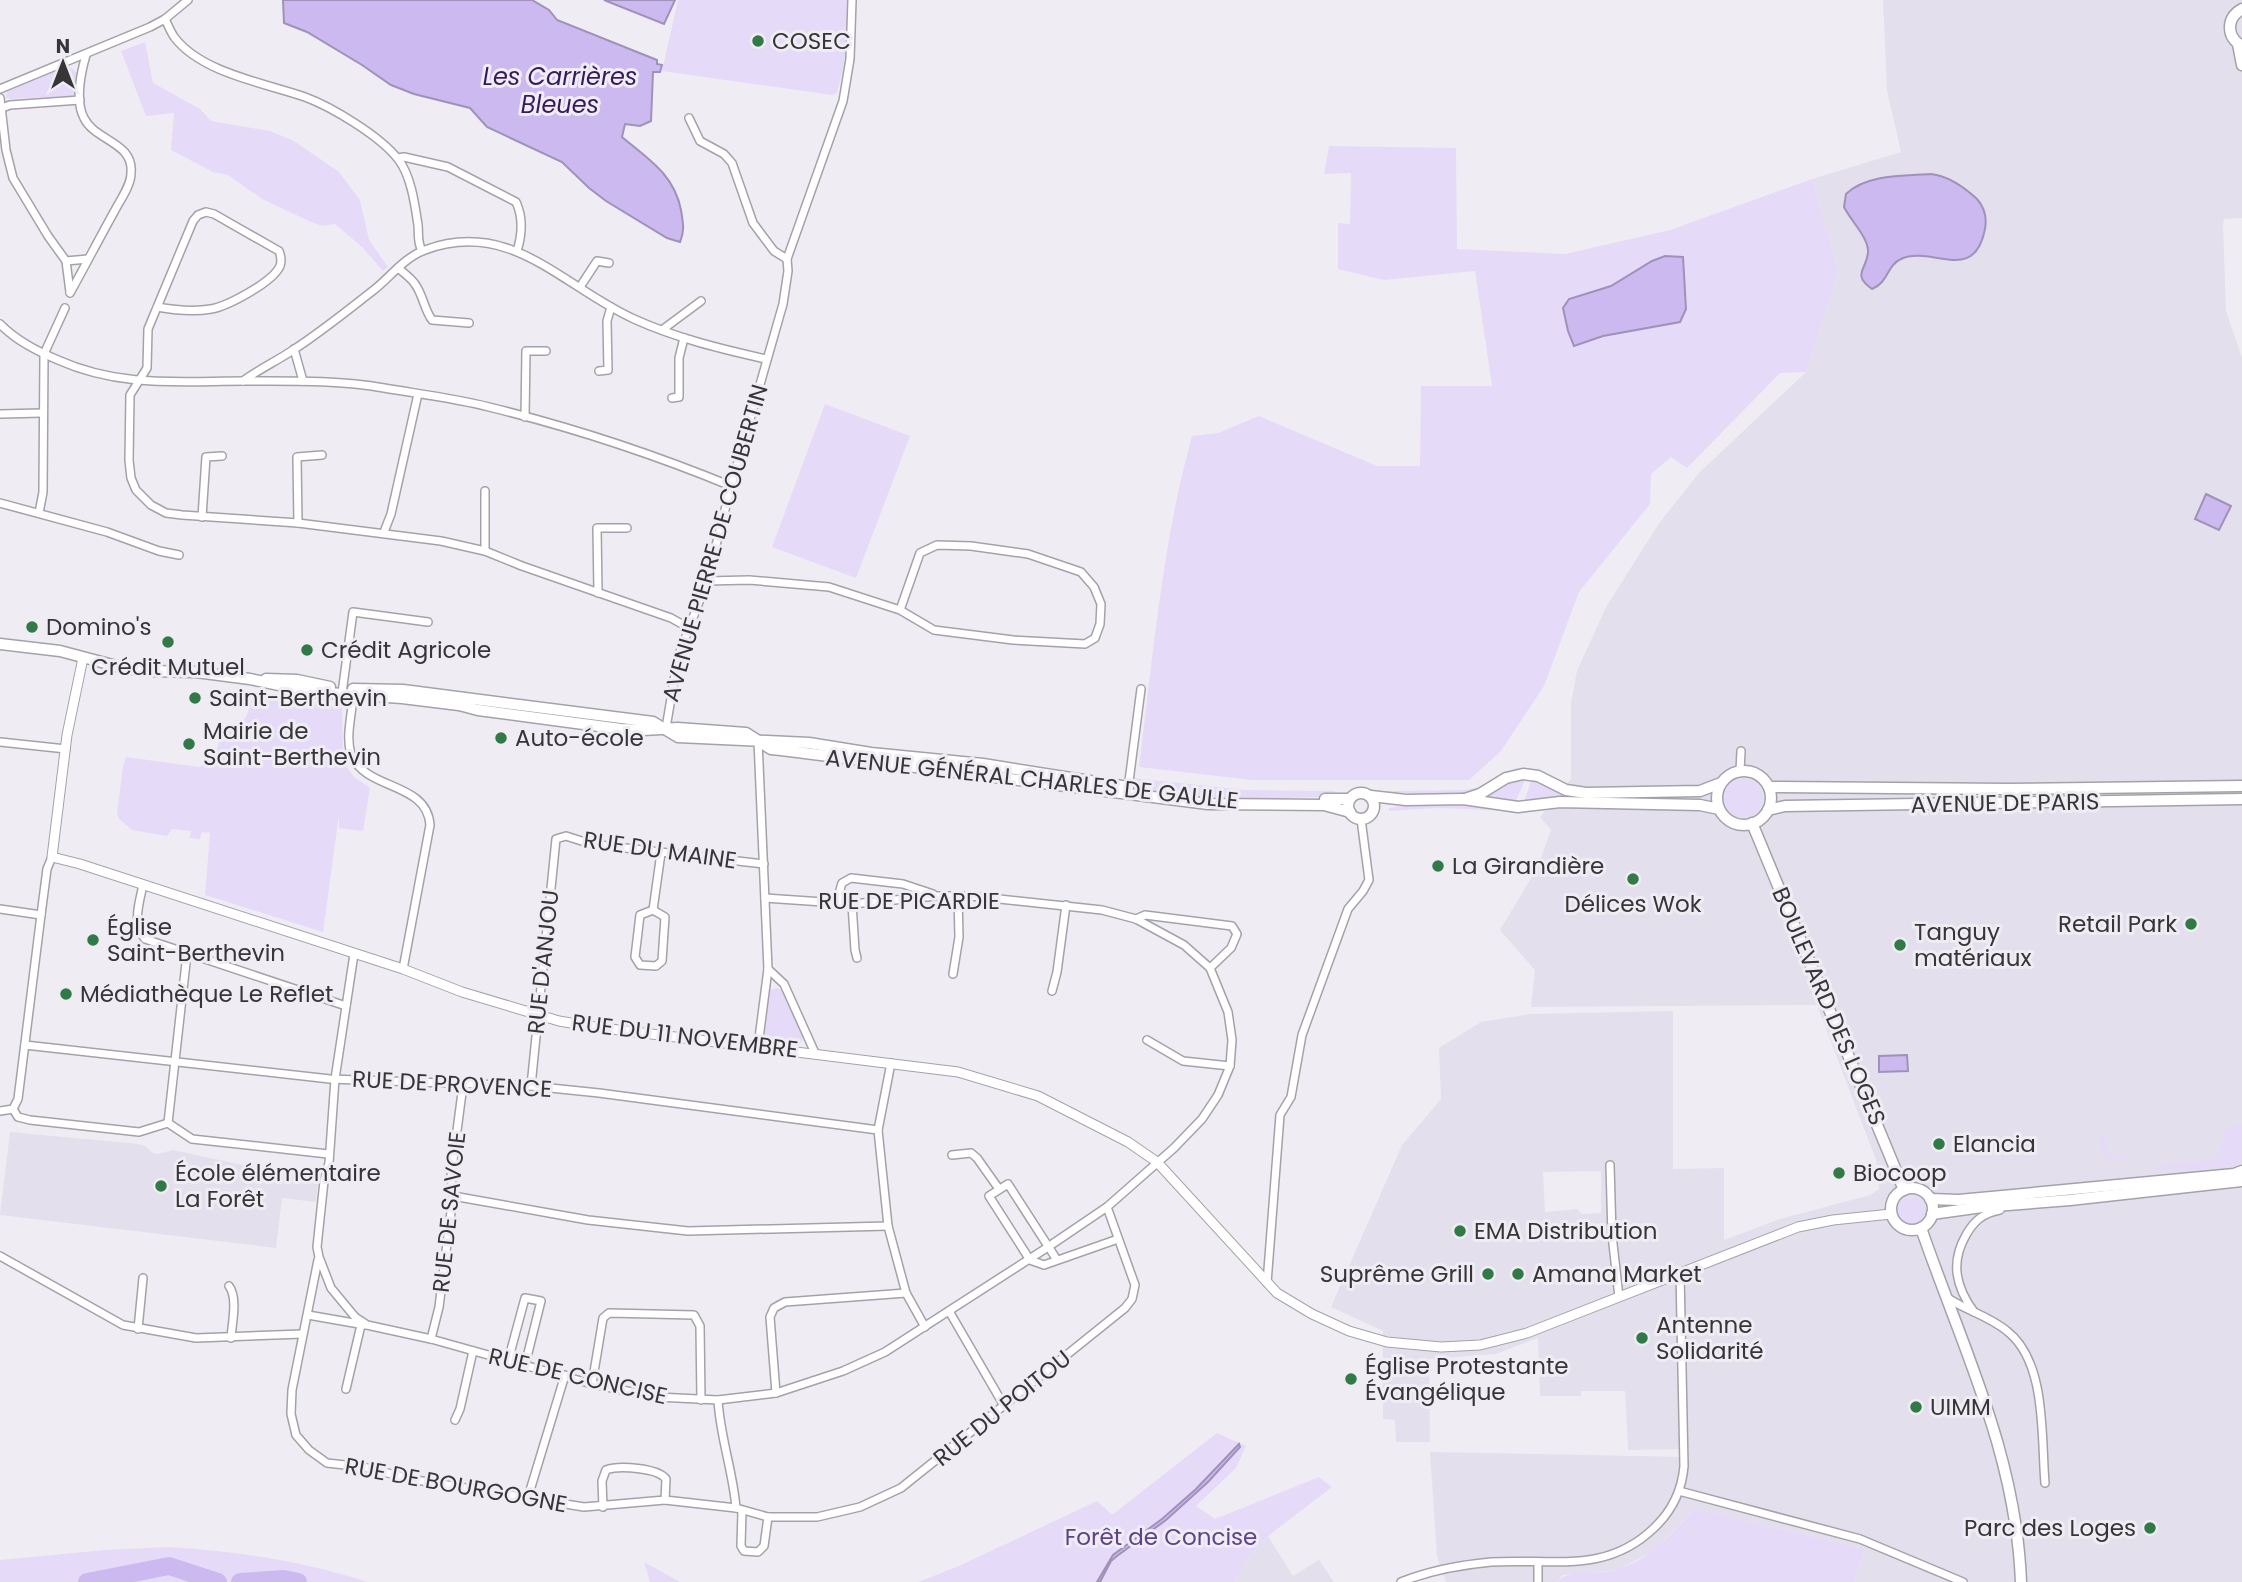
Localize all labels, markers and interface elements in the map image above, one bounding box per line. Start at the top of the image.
place label: COSEC [772,25,851,57]
north arrow [28,28,98,98]
text: N [56,33,70,60]
marker: COSEC [750,33,766,49]
water label: Les Carrières Bleues [483,60,637,121]
street label: AVENUE PIERRE DE COUBERTIN [654,381,776,705]
place label: Domino's [46,611,151,643]
marker: Domino's [24,619,40,635]
marker: Crédit Mutuel [160,634,176,650]
place label: Crédit Agricole [321,634,491,666]
marker: Crédit Agricole [299,642,315,658]
place label: Crédit Mutuel [91,651,245,683]
place label: Saint-Berthevin [209,682,387,714]
marker: Saint-Berthevin [187,690,203,706]
place label: Mairie de Saint-Berthevin [203,715,381,773]
place label: Auto-école [515,722,644,754]
marker: Auto-école [493,730,509,746]
marker: Mairie de Saint-Berthevin [181,736,197,752]
street label: AVENUE GÉNÉRAL CHARLES DE GAULLE [824,741,1240,817]
street label: AVENUE DE PARIS [1910,785,2100,821]
street label: RUE DU MAINE [581,823,739,877]
place label: La Girandière [1452,850,1604,882]
marker: La Girandière [1430,858,1446,874]
marker: Délices Wok [1625,871,1641,887]
street label: BOULEVARD DES LOGES [1764,882,1894,1130]
street label: RUE DE PICARDIE [818,885,1000,917]
street label: RUE D'ANJOU [520,888,566,1036]
place label: Délices Wok [1564,888,1702,920]
place label: Retail Park [2058,908,2177,940]
place label: Église Saint-Berthevin [107,911,285,969]
place label: Tanguy matériaux [1914,916,2031,974]
marker: Retail Park [2183,916,2199,932]
marker: Église Saint-Berthevin [85,932,101,948]
marker: Tanguy matériaux [1892,937,1908,953]
place label: Médiathèque Le Reflet [80,978,333,1010]
marker: Médiathèque Le Reflet [58,986,74,1002]
street label: RUE DU 11 NOVEMBRE [570,1006,800,1066]
street label: RUE DE PROVENCE [351,1063,553,1105]
place label: Elancia [1953,1128,2036,1160]
street label: RUE DE SAVOIE [425,1130,473,1294]
marker: Elancia [1931,1136,1947,1152]
place label: École élémentaire La Forêt [175,1157,381,1215]
place label: Biocoop [1853,1157,1946,1189]
marker: Biocoop [1831,1165,1847,1181]
marker: École élémentaire La Forêt [153,1178,169,1194]
place label: EMA Distribution [1474,1215,1658,1247]
marker: EMA Distribution [1452,1223,1468,1239]
place label: Suprême Grill [1320,1258,1474,1290]
place label: Amana Market [1532,1258,1702,1290]
marker: Suprême Grill [1480,1266,1496,1282]
marker: Amana Market [1510,1266,1526,1282]
place label: Antenne Solidarité [1656,1309,1764,1367]
marker: Antenne Solidarité [1634,1330,1650,1346]
street label: RUE DE CONCISE [486,1340,670,1412]
street label: RUE DU POITOU [926,1343,1078,1473]
place label: Église Protestante Évangélique [1365,1350,1569,1408]
marker: Église Protestante Évangélique [1343,1371,1359,1387]
place label: UIMM [1930,1391,1991,1423]
marker: UIMM [1908,1399,1924,1415]
street label: RUE DE BOURGOGNE [342,1450,570,1520]
place label: Parc des Loges [1964,1512,2136,1544]
marker: Parc des Loges [2142,1520,2158,1536]
park label: Forêt de Concise [1065,1521,1257,1553]

